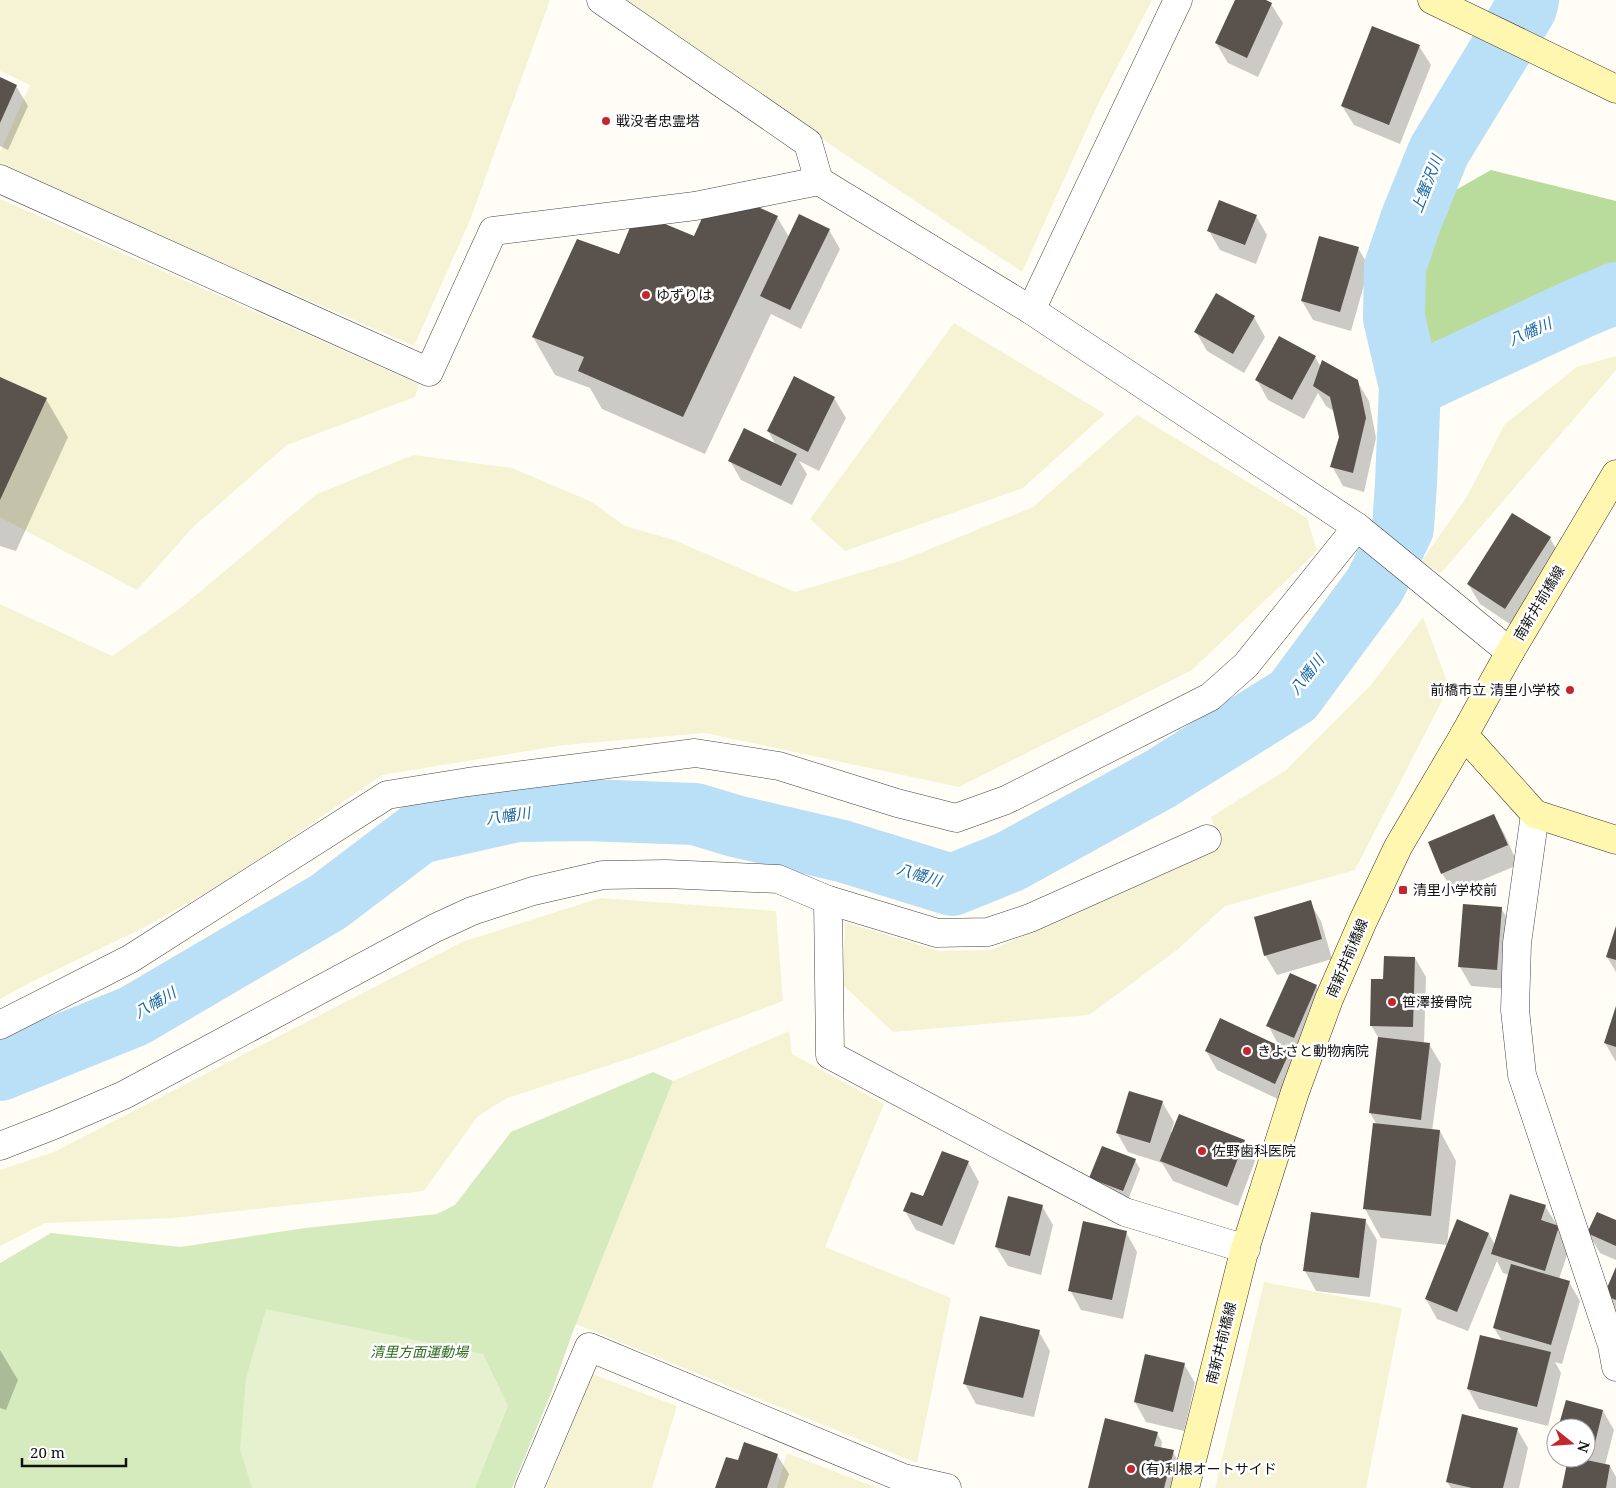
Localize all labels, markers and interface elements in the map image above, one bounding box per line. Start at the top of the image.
place label: 戦没者忠霊塔 [616,111,700,130]
marker: 戦没者忠霊塔 [600,115,612,127]
water label: 上蟹沢川 [1406,150,1447,215]
place label: ゆずりは [656,285,712,304]
marker: ゆずりは [640,289,652,301]
water label: 八幡川 [1505,312,1556,349]
street label: 南新井前橋線 [1509,562,1568,644]
water label: 八幡川 [1284,649,1329,698]
place label: 前橋市立 清里小学校 [1430,680,1560,699]
marker: 前橋市立 清里小学校 [1564,684,1576,696]
water label: 八幡川 [484,802,534,828]
water label: 八幡川 [895,858,946,891]
place label: 清里小学校前 [1413,880,1497,899]
marker: 清里小学校前 [1397,884,1409,896]
street label: 南新井前橋線 [1321,915,1372,1000]
water label: 八幡川 [130,981,181,1022]
place label: 笹澤接骨院 [1402,992,1472,1011]
marker: 笹澤接骨院 [1386,996,1398,1008]
place label: きよさと動物病院 [1257,1041,1369,1060]
marker: きよさと動物病院 [1241,1045,1253,1057]
place label: 佐野歯科医院 [1212,1141,1296,1160]
marker: 佐野歯科医院 [1196,1145,1208,1157]
street label: 南新井前橋線 [1201,1300,1240,1386]
park label: 清里方面運動場 [370,1342,470,1361]
north arrow [1546,1418,1596,1468]
scale bar [22,1436,126,1468]
text: N [1573,1439,1595,1455]
text: 20 m [30,1442,65,1462]
place label: (有)利根オートサイド [1141,1459,1277,1478]
marker: (有)利根オートサイド [1125,1463,1137,1475]

